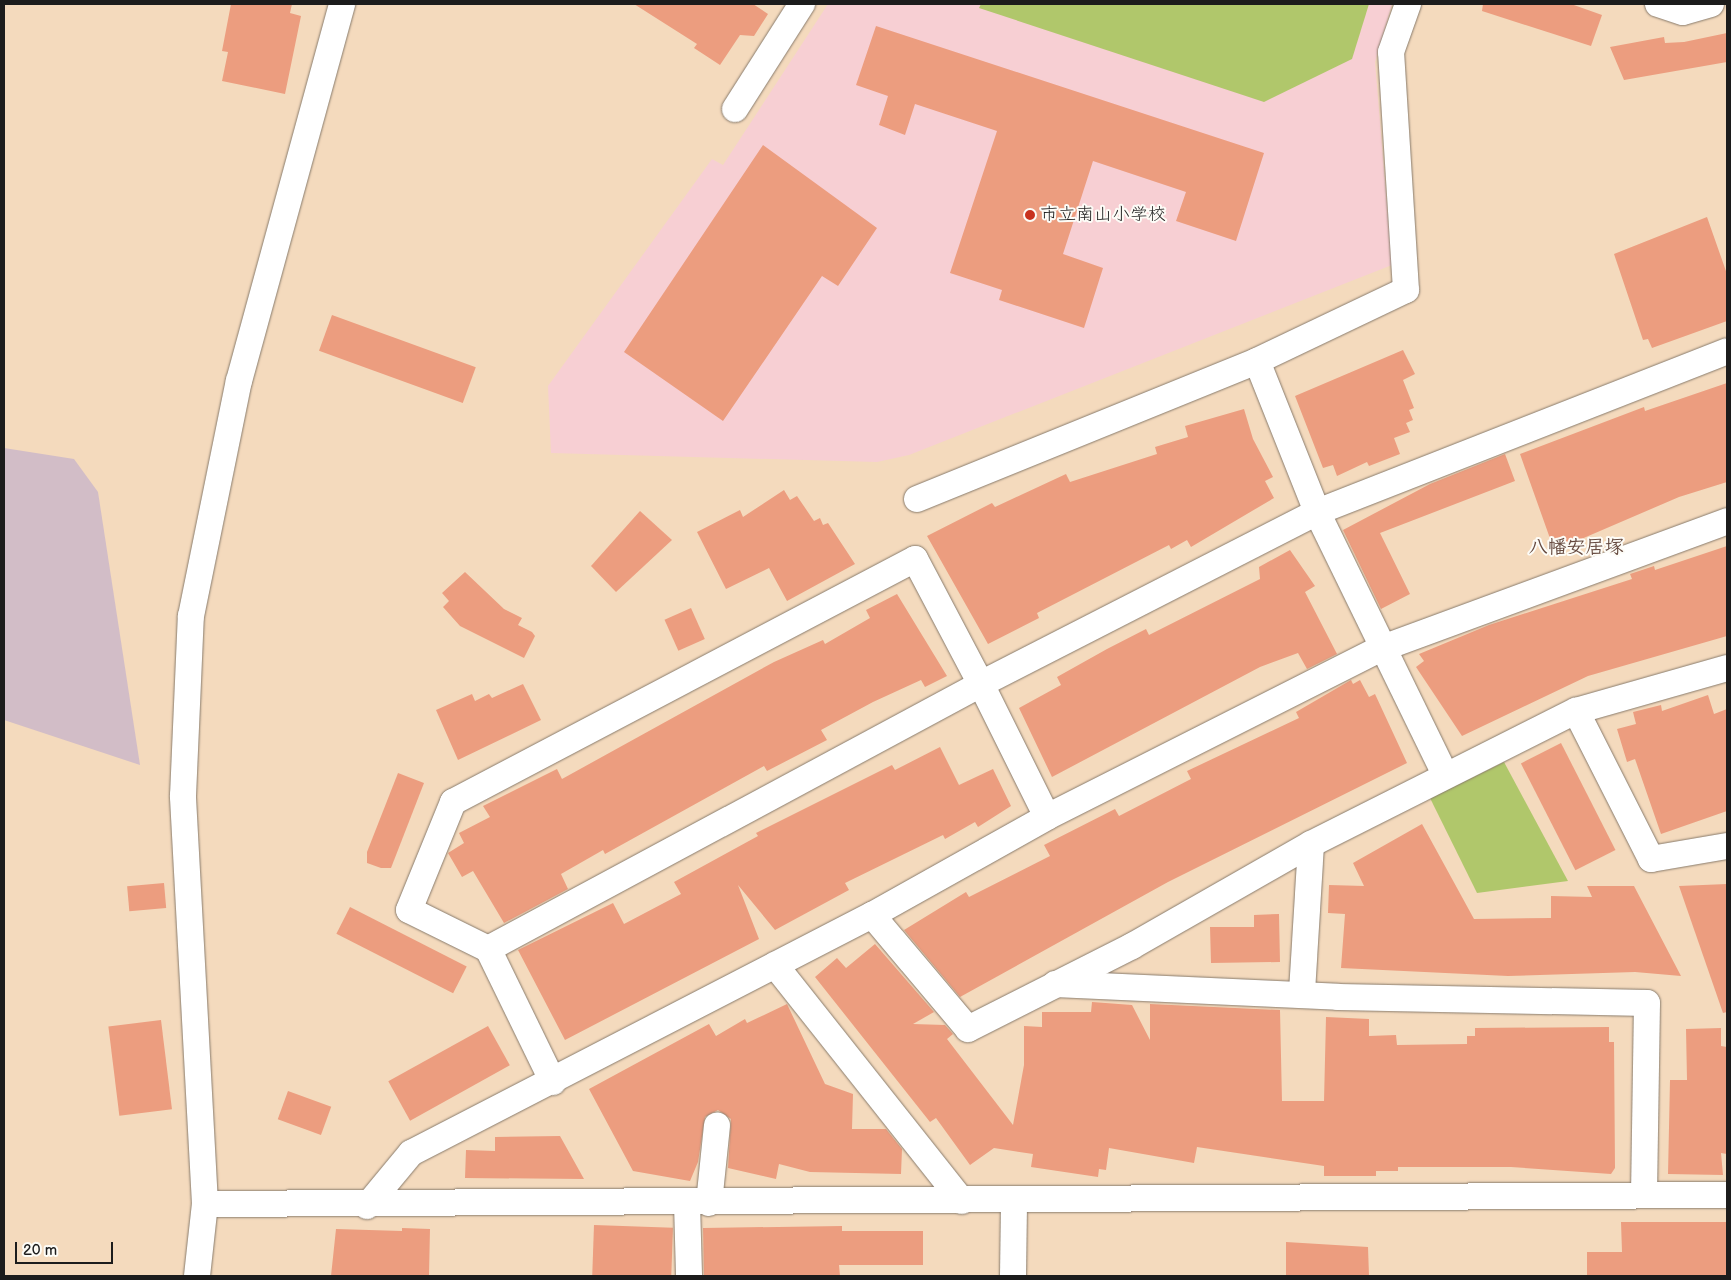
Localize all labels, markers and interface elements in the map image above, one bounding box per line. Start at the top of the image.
place label: 市立南山小学校 [1040,204,1166,226]
marker: 市立南山小学校 [1024,209,1036,221]
district label: 八幡安居塚 [1529,537,1623,559]
scale bar [18,1232,115,1264]
text: 20 m [23,1241,57,1260]

